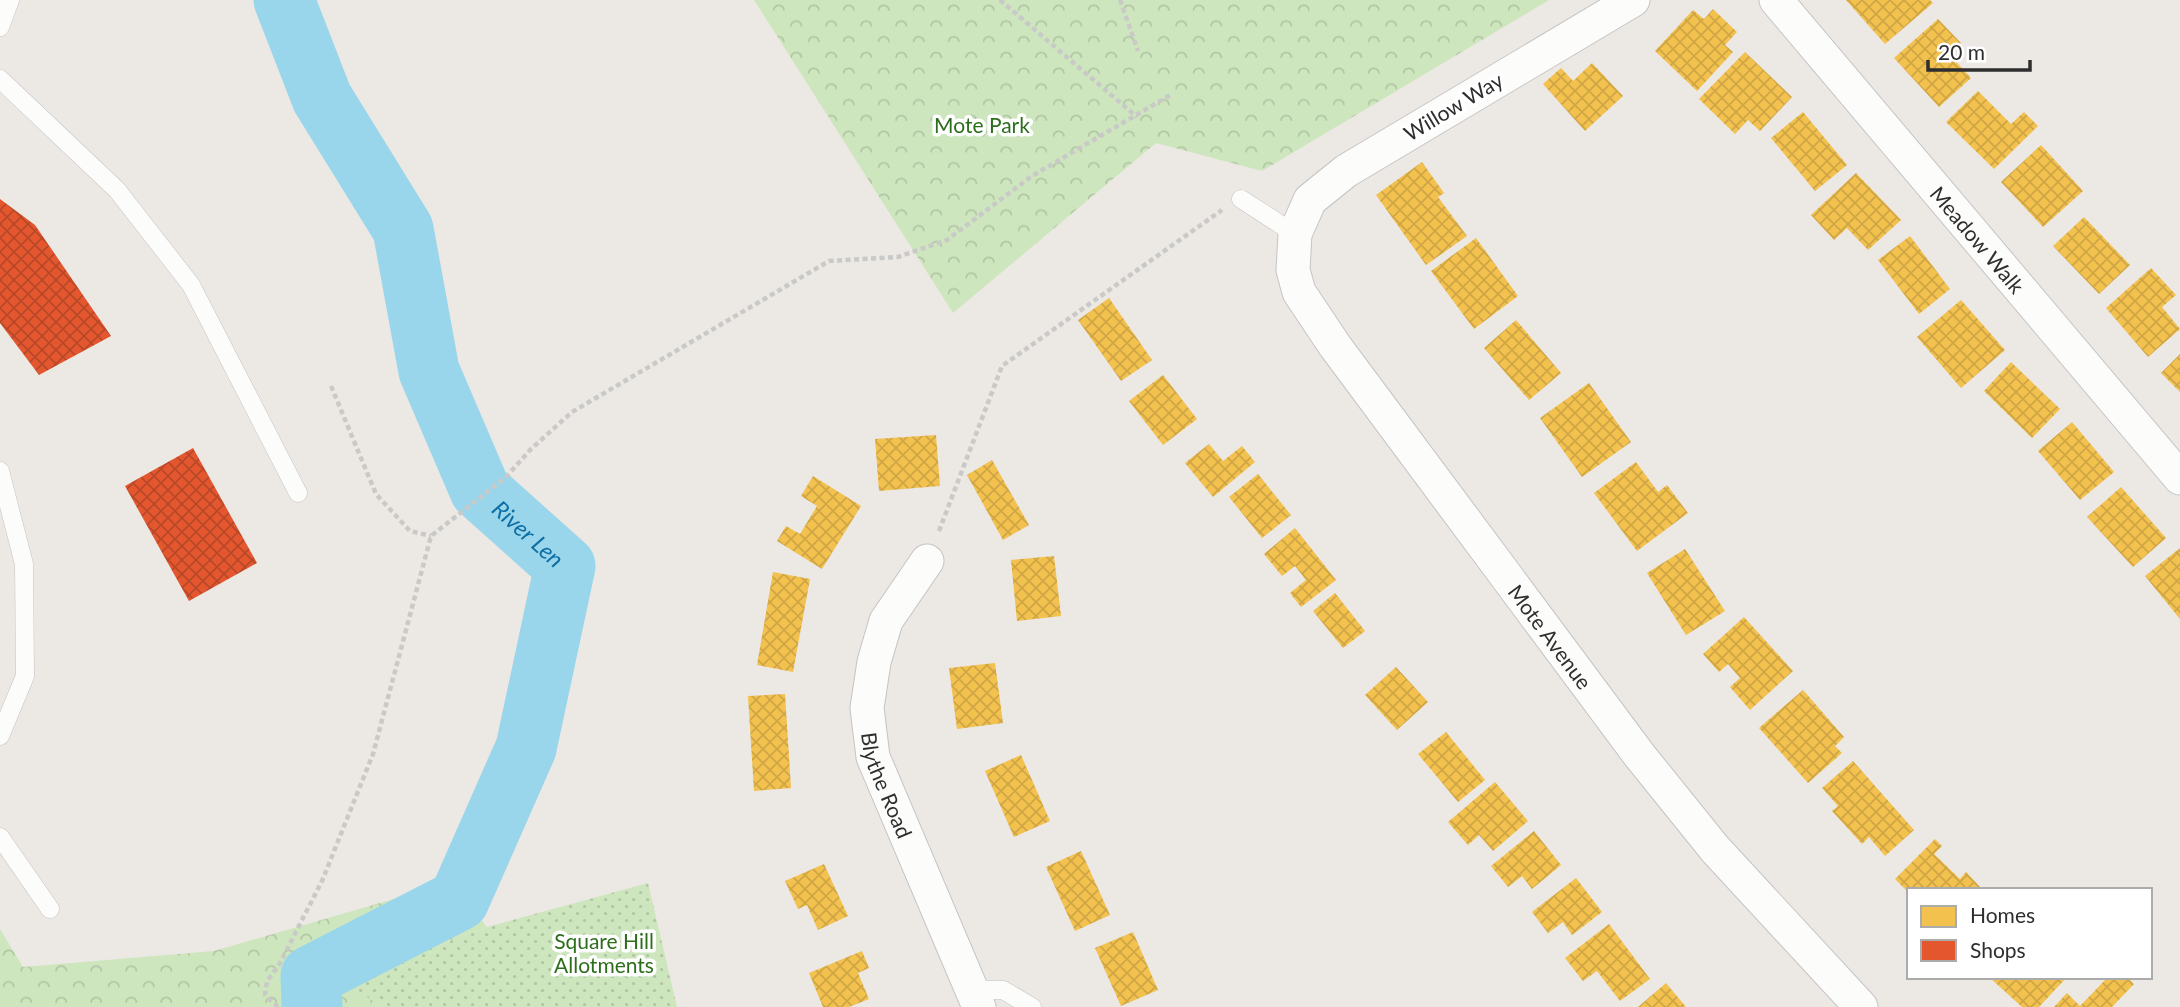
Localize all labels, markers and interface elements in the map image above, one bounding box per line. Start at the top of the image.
scale bar [1928,28,2030,72]
text: 20 m [1938,39,1985,64]
street label: Willow Way [1399,67,1507,145]
park label: Mote Park [934,112,1030,137]
street label: Meadow Walk [1926,181,2030,298]
water label: River Len [487,494,570,573]
street label: Mote Avenue [1504,579,1598,693]
street label: Blythe Road [858,731,918,841]
legend [1907,888,2152,979]
text: Homes [1970,902,2035,927]
park label: Square Hill Allotments [554,928,654,977]
text: Shops [1970,937,2026,962]

